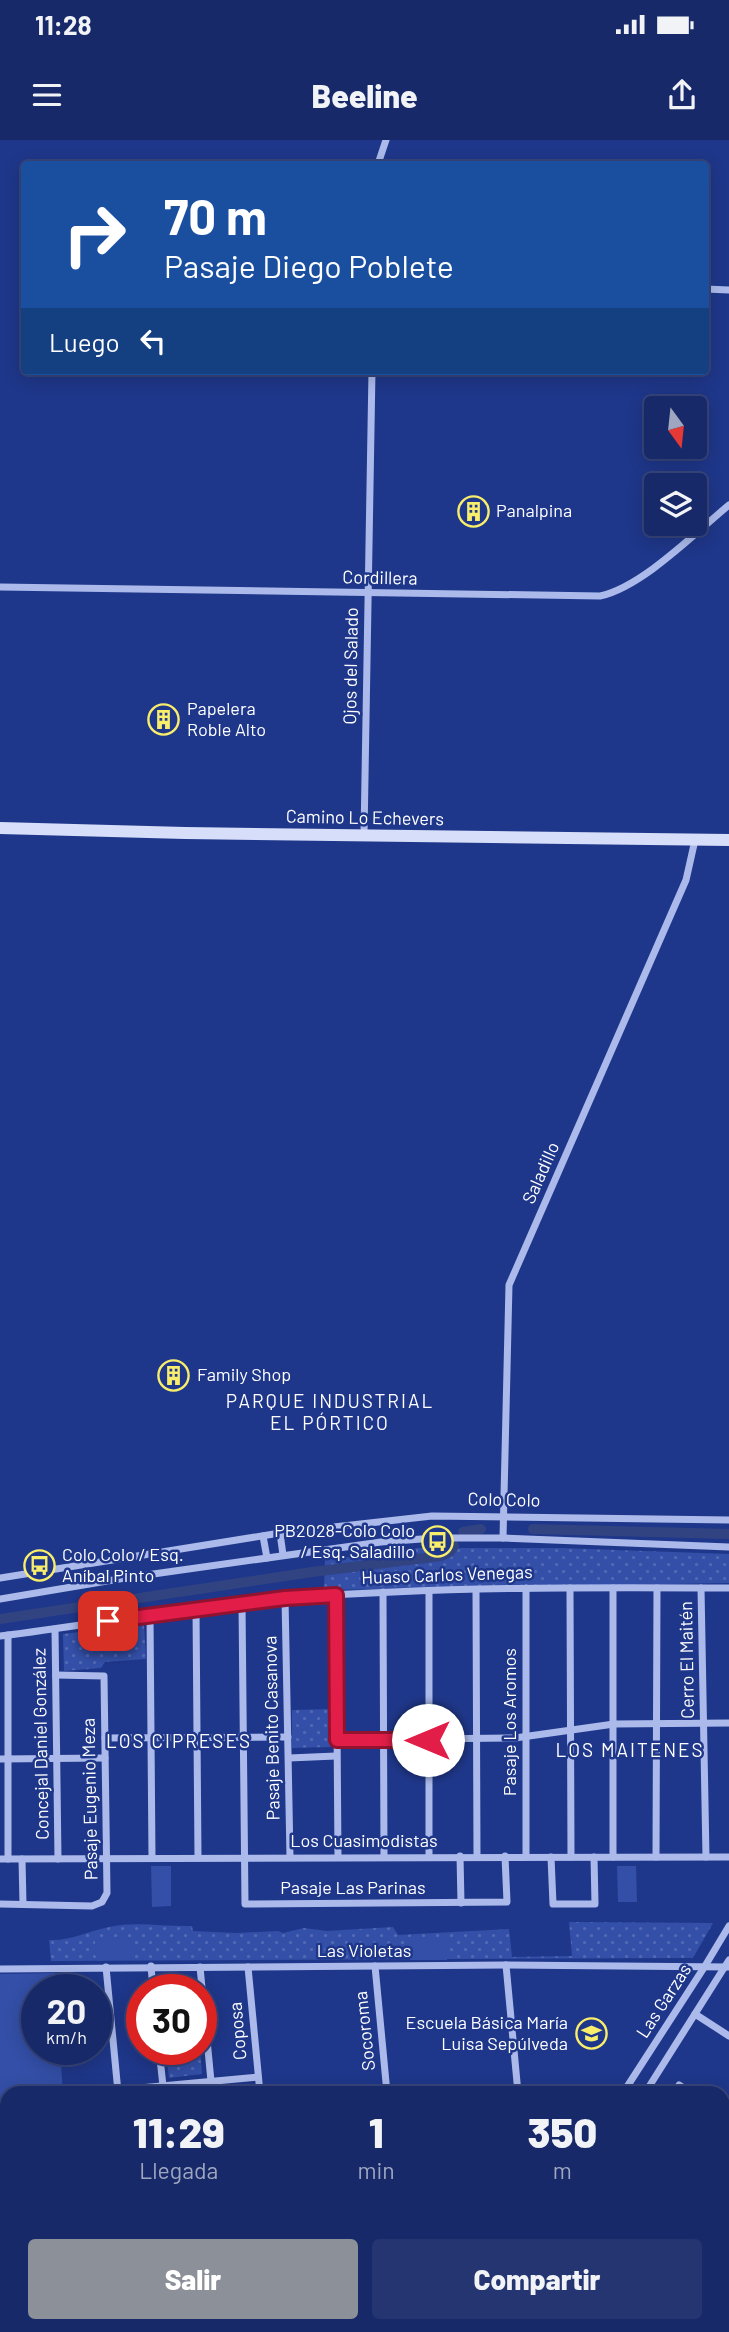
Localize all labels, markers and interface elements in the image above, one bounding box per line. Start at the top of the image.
text: 11:28 [35,9,92,40]
icon: menu [28,76,66,114]
text: Beeline [311,76,418,114]
icon: share [663,76,701,114]
text: 70 m [164,186,267,245]
icon: right [49,189,140,280]
text: Pasaje Diego Poblete [164,246,454,284]
icon: left [134,322,172,360]
text: Luego [49,326,120,357]
north arrow [644,396,707,458]
map controls [644,396,707,536]
button: layers [644,473,707,536]
building icon: Panalpina [456,494,490,528]
place label: Panalpina [496,499,572,521]
street label: Cordillera [342,565,418,589]
street label: Ojos del Salado [338,607,362,725]
place label: Papelera Roble Alto [187,697,266,740]
building icon: Papelera Roble Alto [147,702,181,736]
street label: Camino Lo Echevers [286,805,444,829]
street label: Saladillo [517,1138,563,1207]
building icon: Family Shop [157,1358,191,1392]
place label: Family Shop [197,1363,291,1385]
district label: PARQUE INDUSTRIAL EL PÓRTICO [226,1389,434,1434]
street label: Colo Colo [467,1487,541,1511]
place label: PB2028-Colo Colo / Esq. Saladillo [274,1519,415,1562]
bus stop icon: PB2028-Colo Colo / Esq. Saladillo [421,1524,455,1558]
place label: Colo Colo / Esq. Aníbal Pinto [62,1543,184,1586]
bus stop icon: Colo Colo / Esq. Aníbal Pinto [22,1548,56,1582]
street label: Huaso Carlos Venegas [361,1560,533,1588]
pin [78,1591,138,1651]
street label: Cerro El Maitén [674,1601,698,1719]
icon: arrive [89,1602,127,1640]
street label: Pasaje Benito Casanova [258,1636,284,1820]
street label: Concejal Daniel González [27,1648,53,1840]
street label: Pasaje Los Aromos [498,1648,520,1796]
position arrow [391,1703,465,1777]
street label: Pasaje Eugenio Meza [77,1718,101,1880]
district label: LOS CIPRESES [106,1729,252,1752]
district label: LOS MAITENES [556,1738,704,1761]
street label: Los Cuasimodistas [290,1829,438,1851]
street label: Pasaje Las Parinas [280,1876,426,1898]
street label: Las Violetas [317,1939,411,1961]
street label: Las Garzas [631,1959,695,2042]
speed limit sign: 30 [126,1974,217,2065]
text: 20 [47,1989,86,2031]
street label: Socoroma [349,1990,379,2072]
street label: Coposa [224,2001,250,2061]
place label: Escuela Básica María Luisa Sepúlveda [406,2011,568,2054]
school or university icon: Escuela Básica María Luisa Sepúlveda [574,2016,608,2050]
text: km/h [46,2026,87,2048]
text: 11:29 [133,2106,225,2156]
text: 1 [369,2106,384,2156]
text: 350 [527,2106,597,2156]
text: Llegada [139,2156,218,2184]
text: min [357,2156,395,2184]
text: m [553,2156,572,2184]
button: Salir [28,2239,358,2319]
button: Compartir [372,2239,702,2319]

